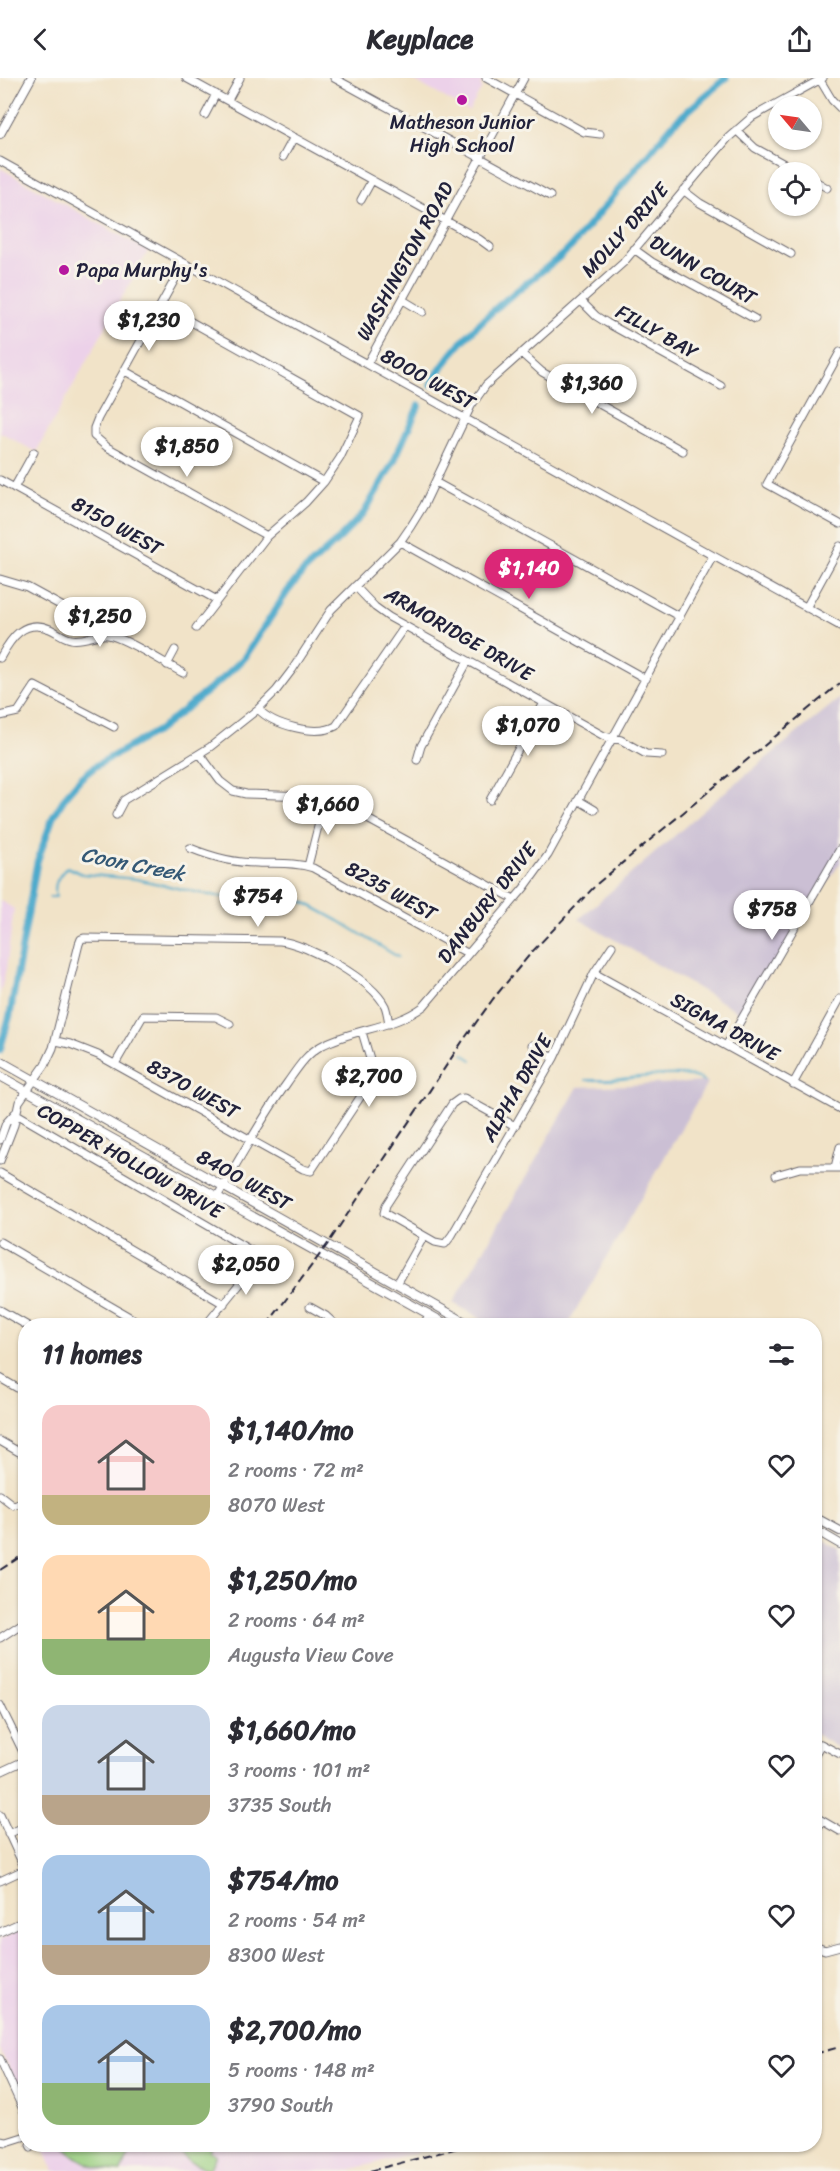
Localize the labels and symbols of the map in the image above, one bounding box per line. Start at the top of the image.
marker: Matheson Junior High School [455,93,469,107]
north arrow [768,96,822,150]
place label: Matheson Junior High School [390,105,535,163]
street label: MOLLY DRIVE [572,173,679,286]
street label: WASHINGTON ROAD [347,175,464,347]
street label: DUNN COURT [643,225,764,315]
place label: Papa Murphy's [76,253,208,288]
marker: Papa Murphy's [57,263,71,277]
street label: FILLY BAY [609,295,706,370]
pin: $1,230 [100,301,198,352]
street label: 8000 WEST [374,338,483,420]
pin: $1,360 [543,364,641,415]
pin: $1,850 [138,427,236,478]
street label: 8150 WEST [65,487,170,566]
pin: $1,140 [480,549,578,600]
street label: ARMORIDGE DRIVE [377,577,542,692]
pin: $1,250 [51,597,149,648]
pin: $1,070 [479,706,577,757]
pin: $1,660 [279,785,377,836]
street label: DANBURY DRIVE [428,833,547,972]
water label: Coon Creek [78,835,190,893]
street label: 8235 WEST [338,851,445,931]
pin: $754 [222,877,294,928]
pin: $758 [736,890,808,941]
street label: SIGMA DRIVE [664,982,788,1072]
street label: ALPHA DRIVE [471,1026,563,1149]
street label: 8370 WEST [140,1049,247,1129]
pin: $2,700 [320,1057,418,1108]
street label: COPPER HOLLOW DRIVE [30,1093,231,1230]
street label: 8400 WEST [190,1139,299,1221]
pin: $2,050 [197,1245,295,1296]

